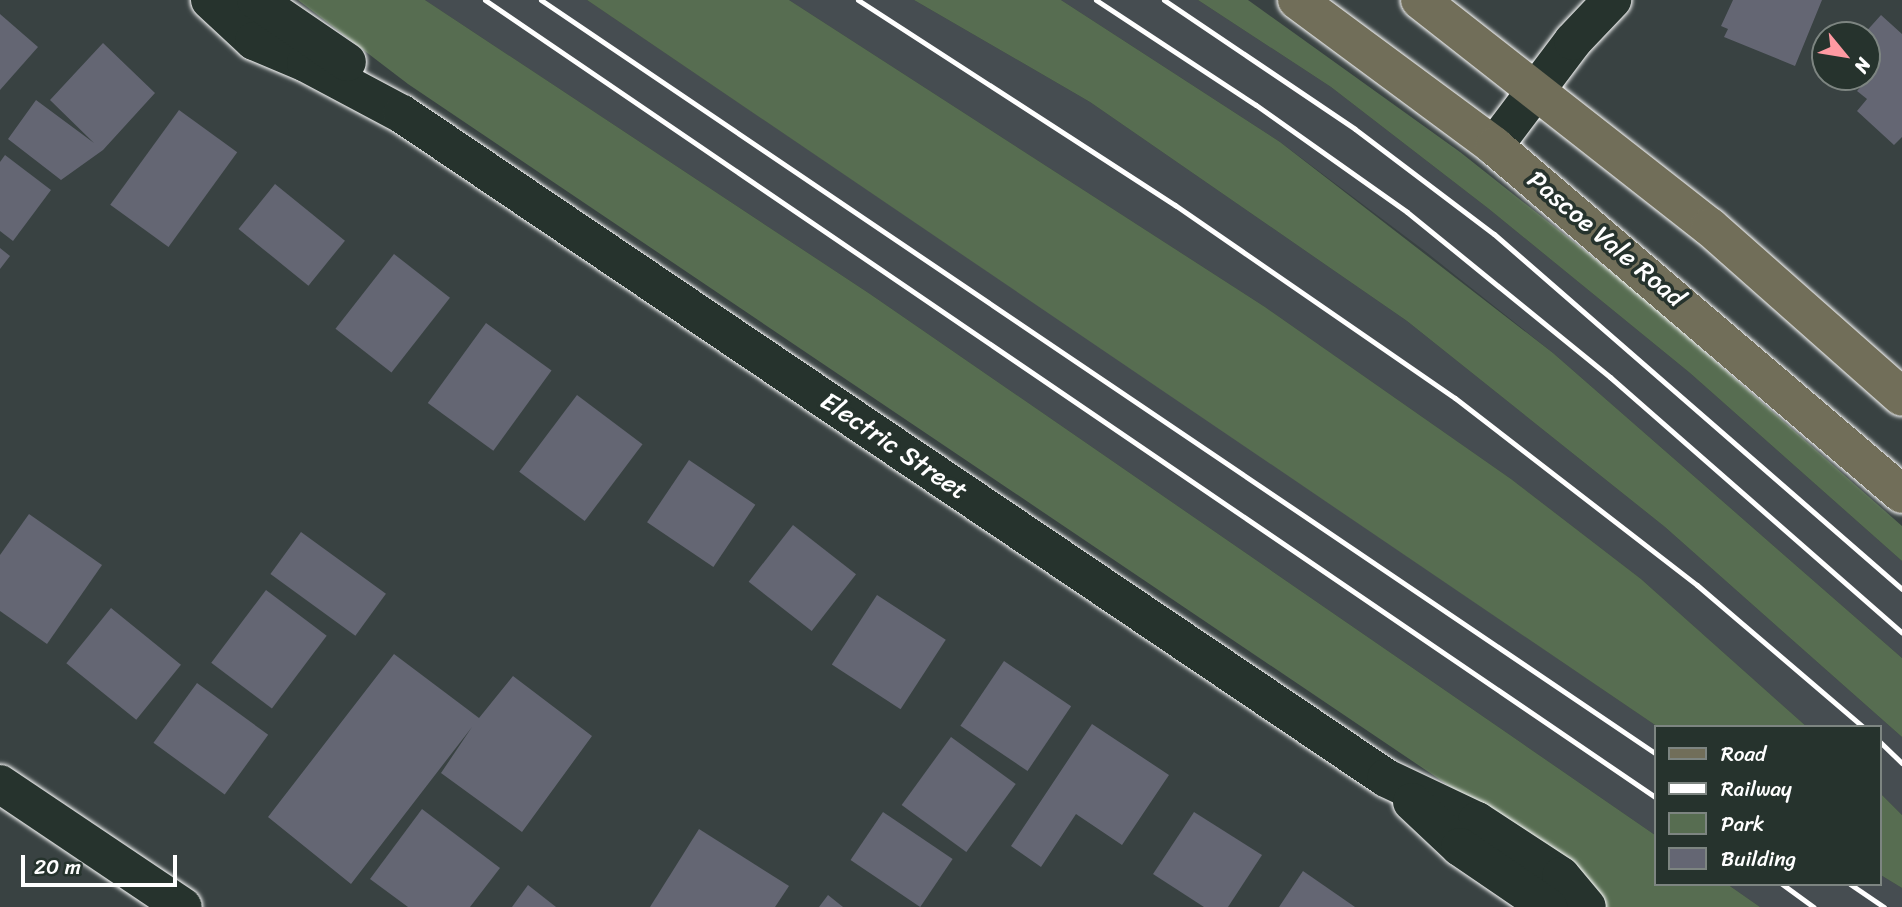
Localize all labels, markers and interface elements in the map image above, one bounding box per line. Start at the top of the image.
north arrow [1811,21,1881,91]
text: N [1845,52,1880,80]
street label: Pascoe Vale Road [1521,164,1691,314]
street label: Electric Street [814,385,974,507]
legend [1654,725,1881,886]
text: Road [1721,735,1766,773]
text: Railway [1721,770,1792,808]
text: Park [1721,805,1764,843]
text: Building [1721,840,1796,878]
scale bar [24,841,180,885]
text: 20 m [34,848,81,886]

